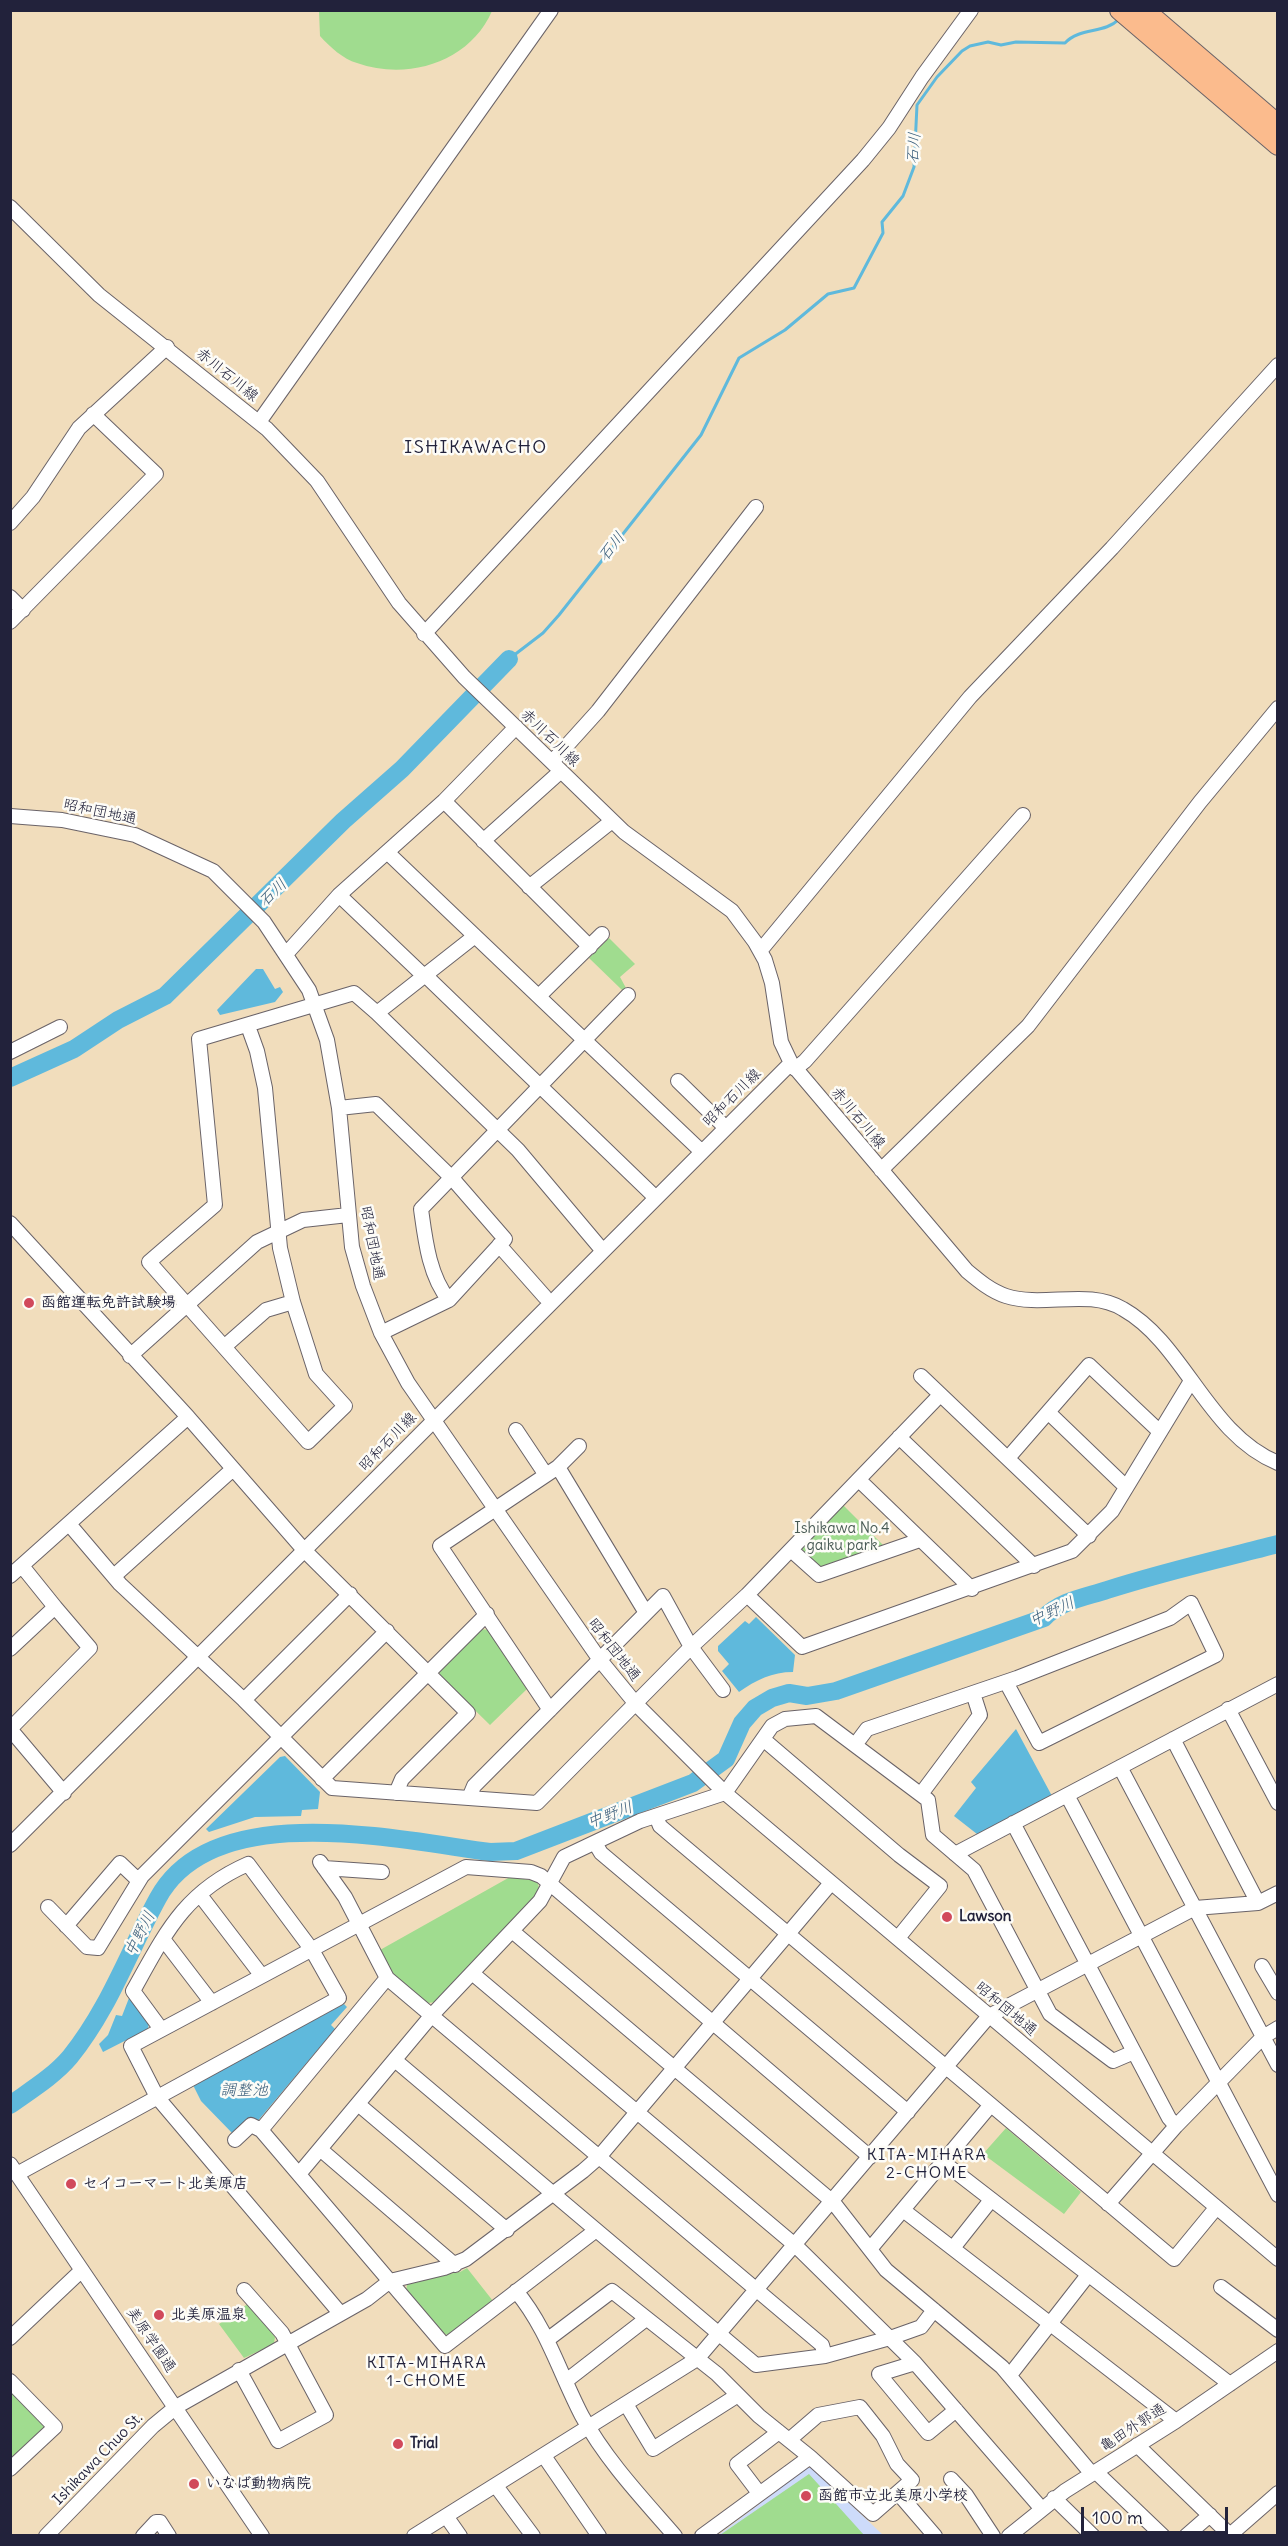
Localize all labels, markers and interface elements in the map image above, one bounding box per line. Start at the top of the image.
water label: 石川 [903,131,925,165]
street label: 赤川石川線 [192,344,262,406]
district label: ISHIKAWACHO [404,437,548,459]
water label: 石川 [594,529,630,565]
street label: 赤川石川線 [517,705,583,771]
street label: 昭和団地通 [61,795,139,829]
water label: 石川 [255,875,291,911]
street label: 昭和石川線 [699,1065,765,1131]
street label: 赤川石川線 [827,1083,889,1153]
street label: 昭和団地通 [356,1204,388,1282]
place label: 函館運転免許試験場 [41,1294,176,1312]
marker: 函館運転免許試験場 [22,1296,36,1310]
street label: 昭和石川線 [355,1409,421,1475]
park label: Ishikawa No.4 gaiku park [794,1520,890,1555]
water label: 中野川 [1026,1593,1078,1631]
street label: 昭和団地通 [584,1615,644,1685]
water label: 中野川 [584,1797,636,1833]
water label: 中野川 [121,1908,159,1960]
place label: Lawson [959,1908,1011,1926]
marker: Lawson [940,1910,954,1924]
street label: 昭和団地通 [971,1978,1041,2040]
water label: 調整池 [220,2080,268,2100]
district label: KITA-MIHARA 2-CHOME [867,2145,987,2183]
place label: セイコーマート北美原店 [83,2175,248,2193]
marker: セイコーマート北美原店 [64,2177,78,2191]
street label: 美原学園通 [123,2304,179,2376]
place label: 北美原温泉 [171,2306,246,2324]
marker: 北美原温泉 [152,2308,166,2322]
district label: KITA-MIHARA 1-CHOME [367,2353,487,2391]
street label: 亀田外郭通 [1097,2400,1169,2456]
street label: Ishikawa Chuo St. [50,2409,146,2509]
place label: Trial [410,2435,438,2453]
marker: Trial [391,2437,405,2451]
place label: いなば動物病院 [206,2475,311,2493]
marker: いなば動物病院 [187,2477,201,2491]
place label: 函館市立北美原小学校 [818,2487,968,2505]
marker: 函館市立北美原小学校 [799,2489,813,2503]
scale bar [1084,2495,1231,2533]
text: 100 m [1092,2506,1143,2529]

